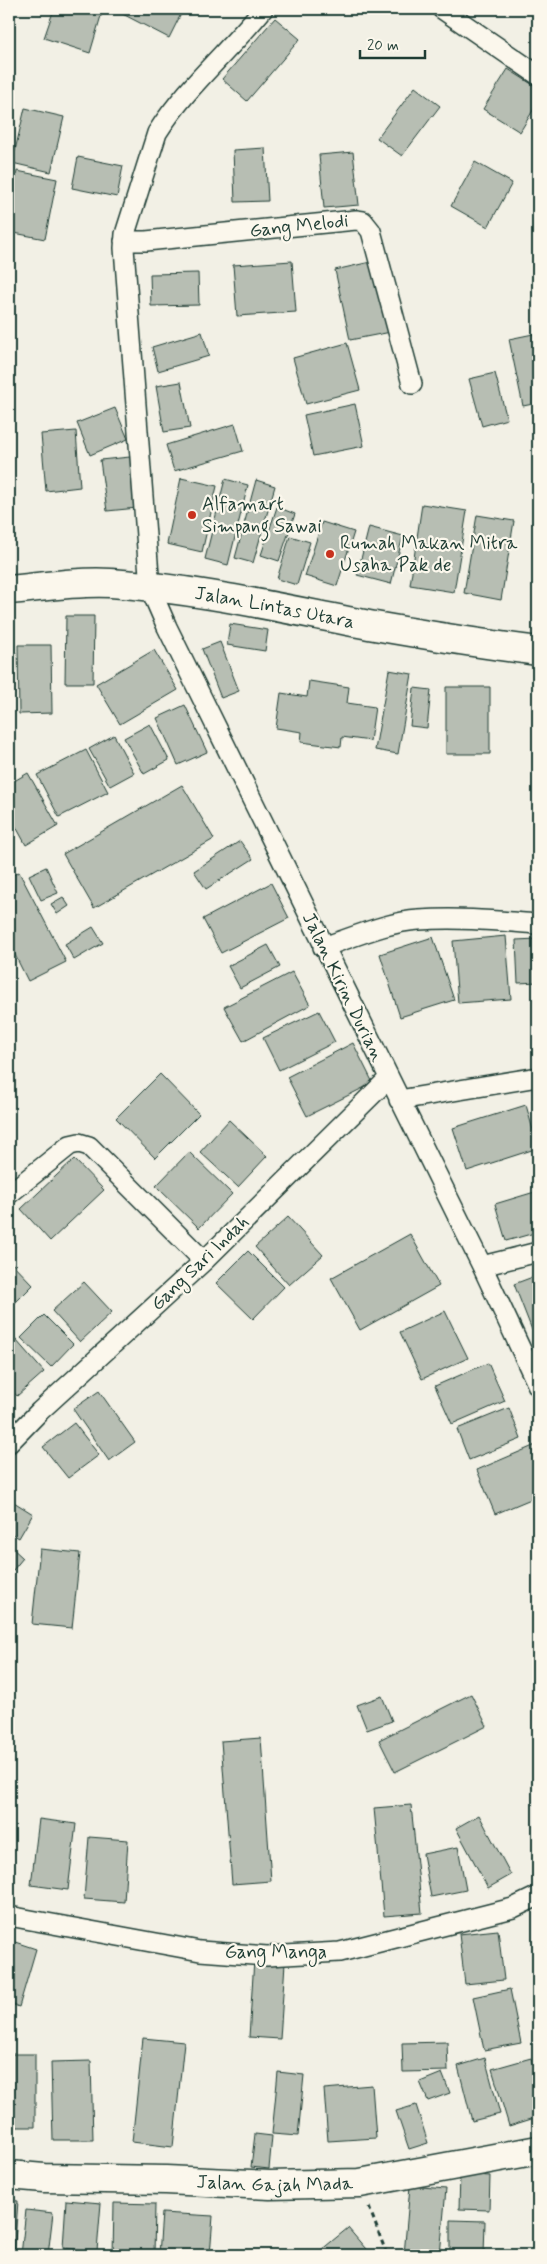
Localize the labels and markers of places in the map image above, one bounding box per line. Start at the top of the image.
place label: Alfamart Simpang Sawai [202,492,322,542]
marker: Alfamart Simpang Sawai [186,509,198,521]
place label: Rumah Makan Mitra Usaha Pak de [340,531,518,578]
marker: Rumah Makan Mitra Usaha Pak de [324,548,336,560]

